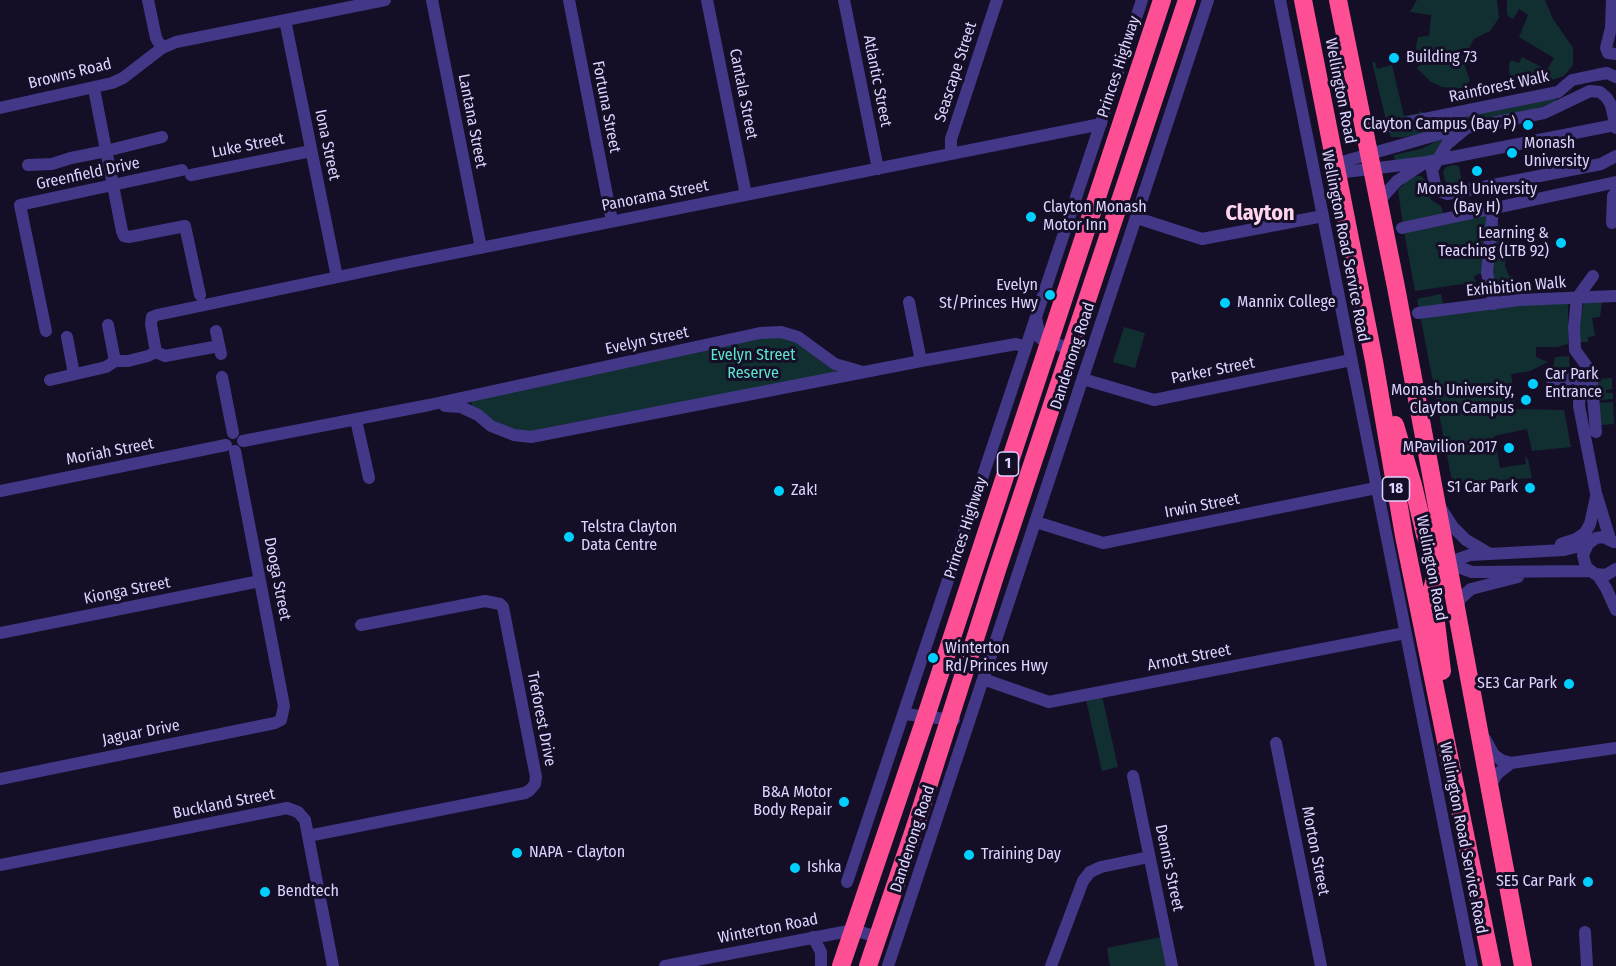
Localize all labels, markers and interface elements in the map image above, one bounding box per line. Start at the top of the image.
street label: Princes Highway [1094,14,1144,120]
street label: Seascape Street [931,19,981,125]
street label: Atlantic Street [859,33,895,129]
street label: Wellington Road [1320,37,1360,145]
street label: Cantala Street [725,47,761,141]
place label: Building 73 [1406,48,1477,68]
marker: Building 73 [1387,51,1401,65]
street label: Browns Road [26,54,114,94]
street label: Fortuna Street [588,59,624,155]
street label: Rainforest Walk [1447,67,1551,107]
street label: Lantana Street [453,72,491,170]
street label: Iona Street [310,108,344,182]
place label: Clayton Campus (Bay P) [1363,115,1516,135]
marker: Clayton Campus (Bay P) [1521,118,1535,132]
street label: Luke Street [210,130,286,162]
place label: Monash University [1524,134,1589,172]
marker: Monash University [1505,146,1519,160]
street label: Wellington Road Service Road [1317,149,1373,343]
street label: Greenfield Drive [35,154,141,194]
marker: Monash University (Bay H) [1470,164,1484,178]
street label: Panorama Street [600,176,710,216]
place label: Monash University (Bay H) [1417,180,1537,218]
place label: Clayton Monash Motor Inn [1043,198,1147,236]
district label: Clayton [1226,201,1294,227]
marker: Clayton Monash Motor Inn [1024,210,1038,224]
place label: Learning & Teaching (LTB 92) [1438,224,1549,262]
marker: Learning & Teaching (LTB 92) [1554,236,1568,250]
street label: Exhibition Walk [1465,273,1567,301]
place label: Evelyn St/Princes Hwy [939,276,1038,314]
marker: Evelyn St/Princes Hwy [1043,288,1057,302]
place label: Mannix College [1237,293,1336,313]
marker: Mannix College [1218,296,1232,310]
street label: Dandenong Road [1047,300,1099,412]
street label: Evelyn Street [603,323,691,359]
park label: Evelyn Street Reserve [711,346,795,384]
street label: Parker Street [1170,353,1256,389]
place label: Car Park Entrance [1545,365,1602,403]
marker: Car Park Entrance [1526,377,1540,391]
place label: Monash University, Clayton Campus [1391,381,1514,419]
marker: Monash University, Clayton Campus [1519,393,1533,407]
street label: Moriah Street [65,434,155,470]
place label: MPavilion 2017 [1403,438,1497,458]
marker: MPavilion 2017 [1502,441,1516,455]
road number: 1 [998,452,1018,476]
street label: Princes Highway [941,475,991,581]
road number: 18 [1382,477,1410,501]
place label: S1 Car Park [1447,478,1518,498]
place label: Zak! [791,481,817,501]
marker: S1 Car Park [1523,481,1537,495]
marker: Zak! [772,484,786,498]
street label: Irwin Street [1163,489,1241,523]
street label: Wellington Road [1411,514,1451,622]
place label: Telstra Clayton Data Centre [581,518,677,556]
marker: Telstra Clayton Data Centre [562,530,576,544]
street label: Dooga Street [260,536,294,622]
street label: Kionga Street [82,573,172,609]
place label: Winterton Rd/Princes Hwy [945,639,1048,677]
street label: Arnott Street [1146,641,1232,675]
marker: Winterton Rd/Princes Hwy [926,651,940,665]
street label: Treforest Drive [522,670,560,768]
place label: SE3 Car Park [1477,674,1557,694]
marker: SE3 Car Park [1562,677,1576,691]
street label: Jaguar Drive [100,716,182,750]
street label: Wellington Road Service Road [1435,741,1491,935]
place label: B&A Motor Body Repair [753,783,832,821]
street label: Dandenong Road [887,783,939,895]
street label: Buckland Street [171,785,277,823]
marker: B&A Motor Body Repair [837,795,851,809]
street label: Morton Street [1297,805,1333,897]
street label: Dennis Street [1150,823,1188,913]
place label: NAPA - Clayton [529,843,625,863]
place label: Training Day [981,845,1061,865]
marker: NAPA - Clayton [510,846,524,860]
marker: Training Day [962,848,976,862]
place label: Ishka [807,858,842,878]
marker: Ishka [788,861,802,875]
place label: SE5 Car Park [1496,872,1576,892]
marker: SE5 Car Park [1581,875,1595,889]
place label: Bendtech [277,882,339,902]
marker: Bendtech [258,885,272,899]
street label: Winterton Road [716,910,820,948]

